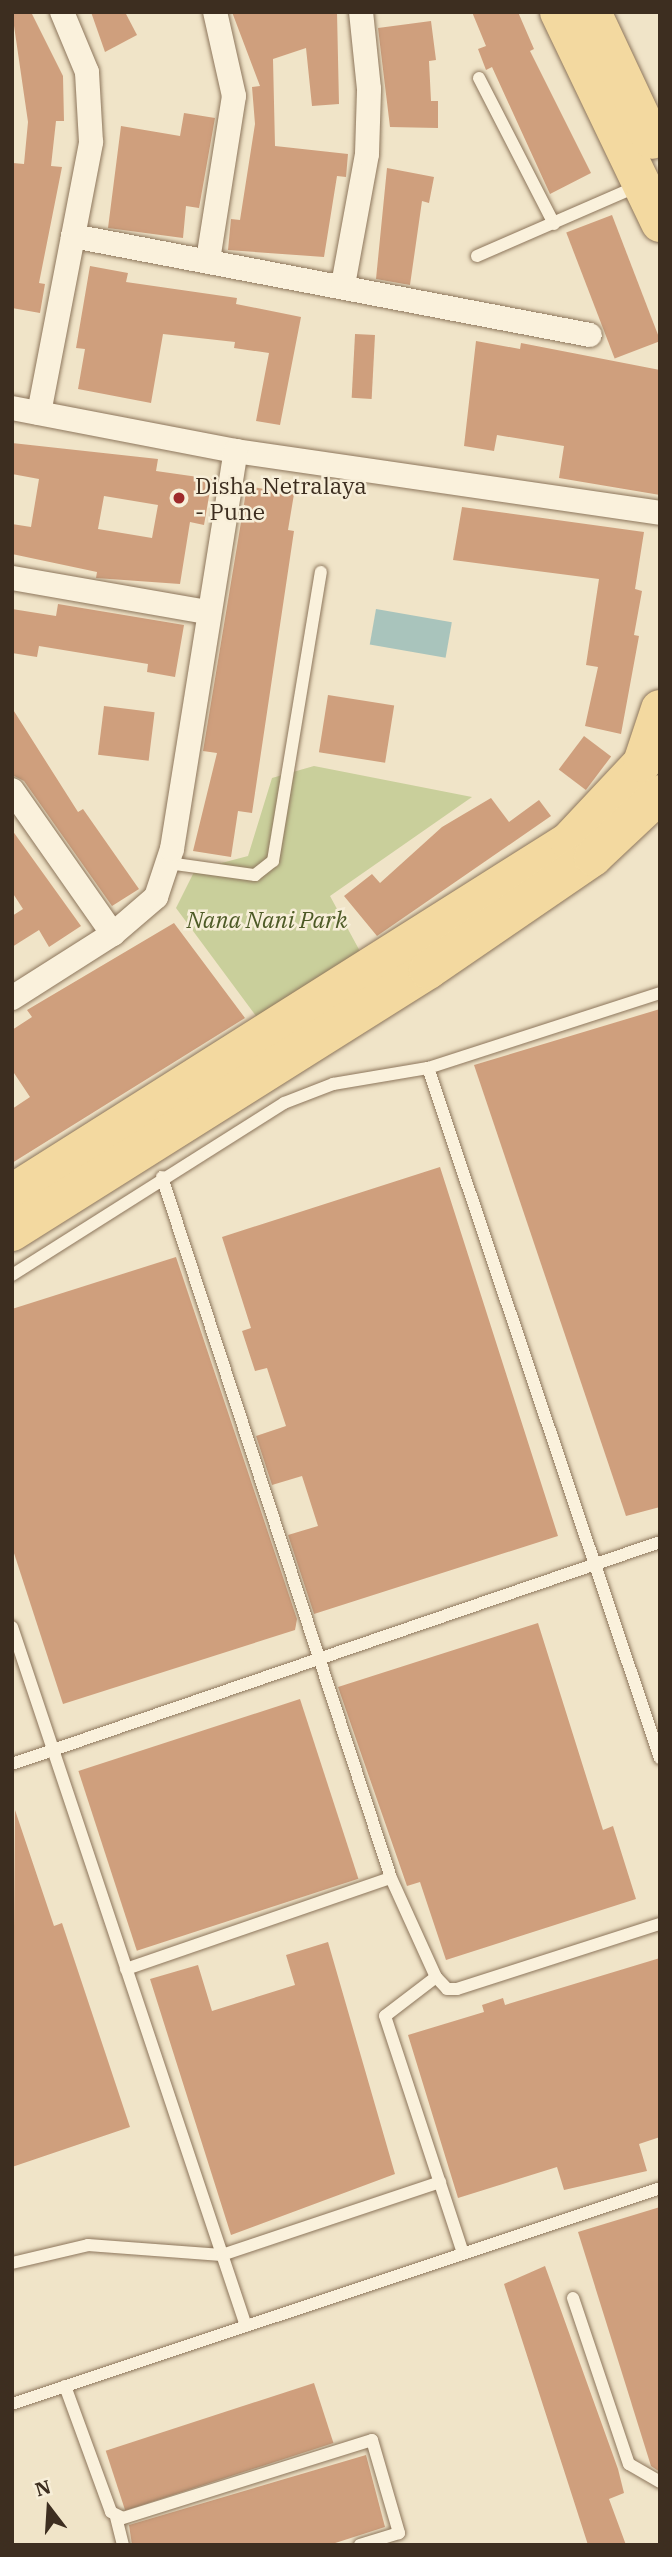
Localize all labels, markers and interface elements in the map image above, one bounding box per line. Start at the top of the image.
place label: Disha Netralaya - Pune [195,471,367,525]
marker: Disha Netralaya - Pune [169,488,189,508]
park label: Nana Nani Park [187,905,347,933]
north arrow [14,2473,84,2543]
text: N [32,2474,54,2502]

